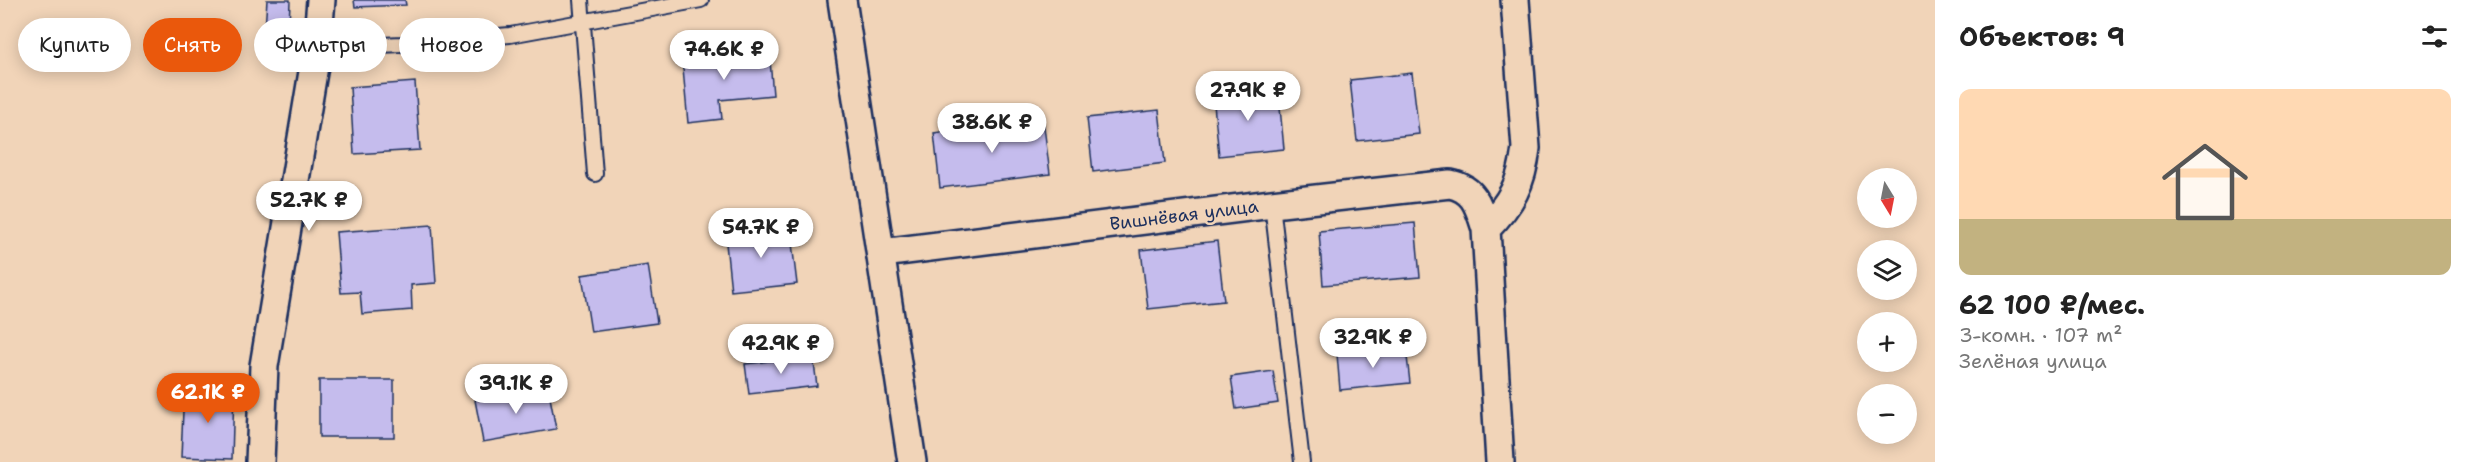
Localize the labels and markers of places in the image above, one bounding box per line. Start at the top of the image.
pin: 74.6K ₽ [669,30,779,81]
pin: 27.9K ₽ [1193,71,1303,122]
pin: 38.6K ₽ [937,103,1047,154]
pin: 52.7K ₽ [254,181,364,232]
pin: 54.7K ₽ [706,208,816,259]
pin: 32.9K ₽ [1318,318,1428,369]
pin: 42.9K ₽ [726,324,836,375]
pin: 39.1K ₽ [461,364,571,415]
pin: 62.1K ₽ [153,373,263,424]

